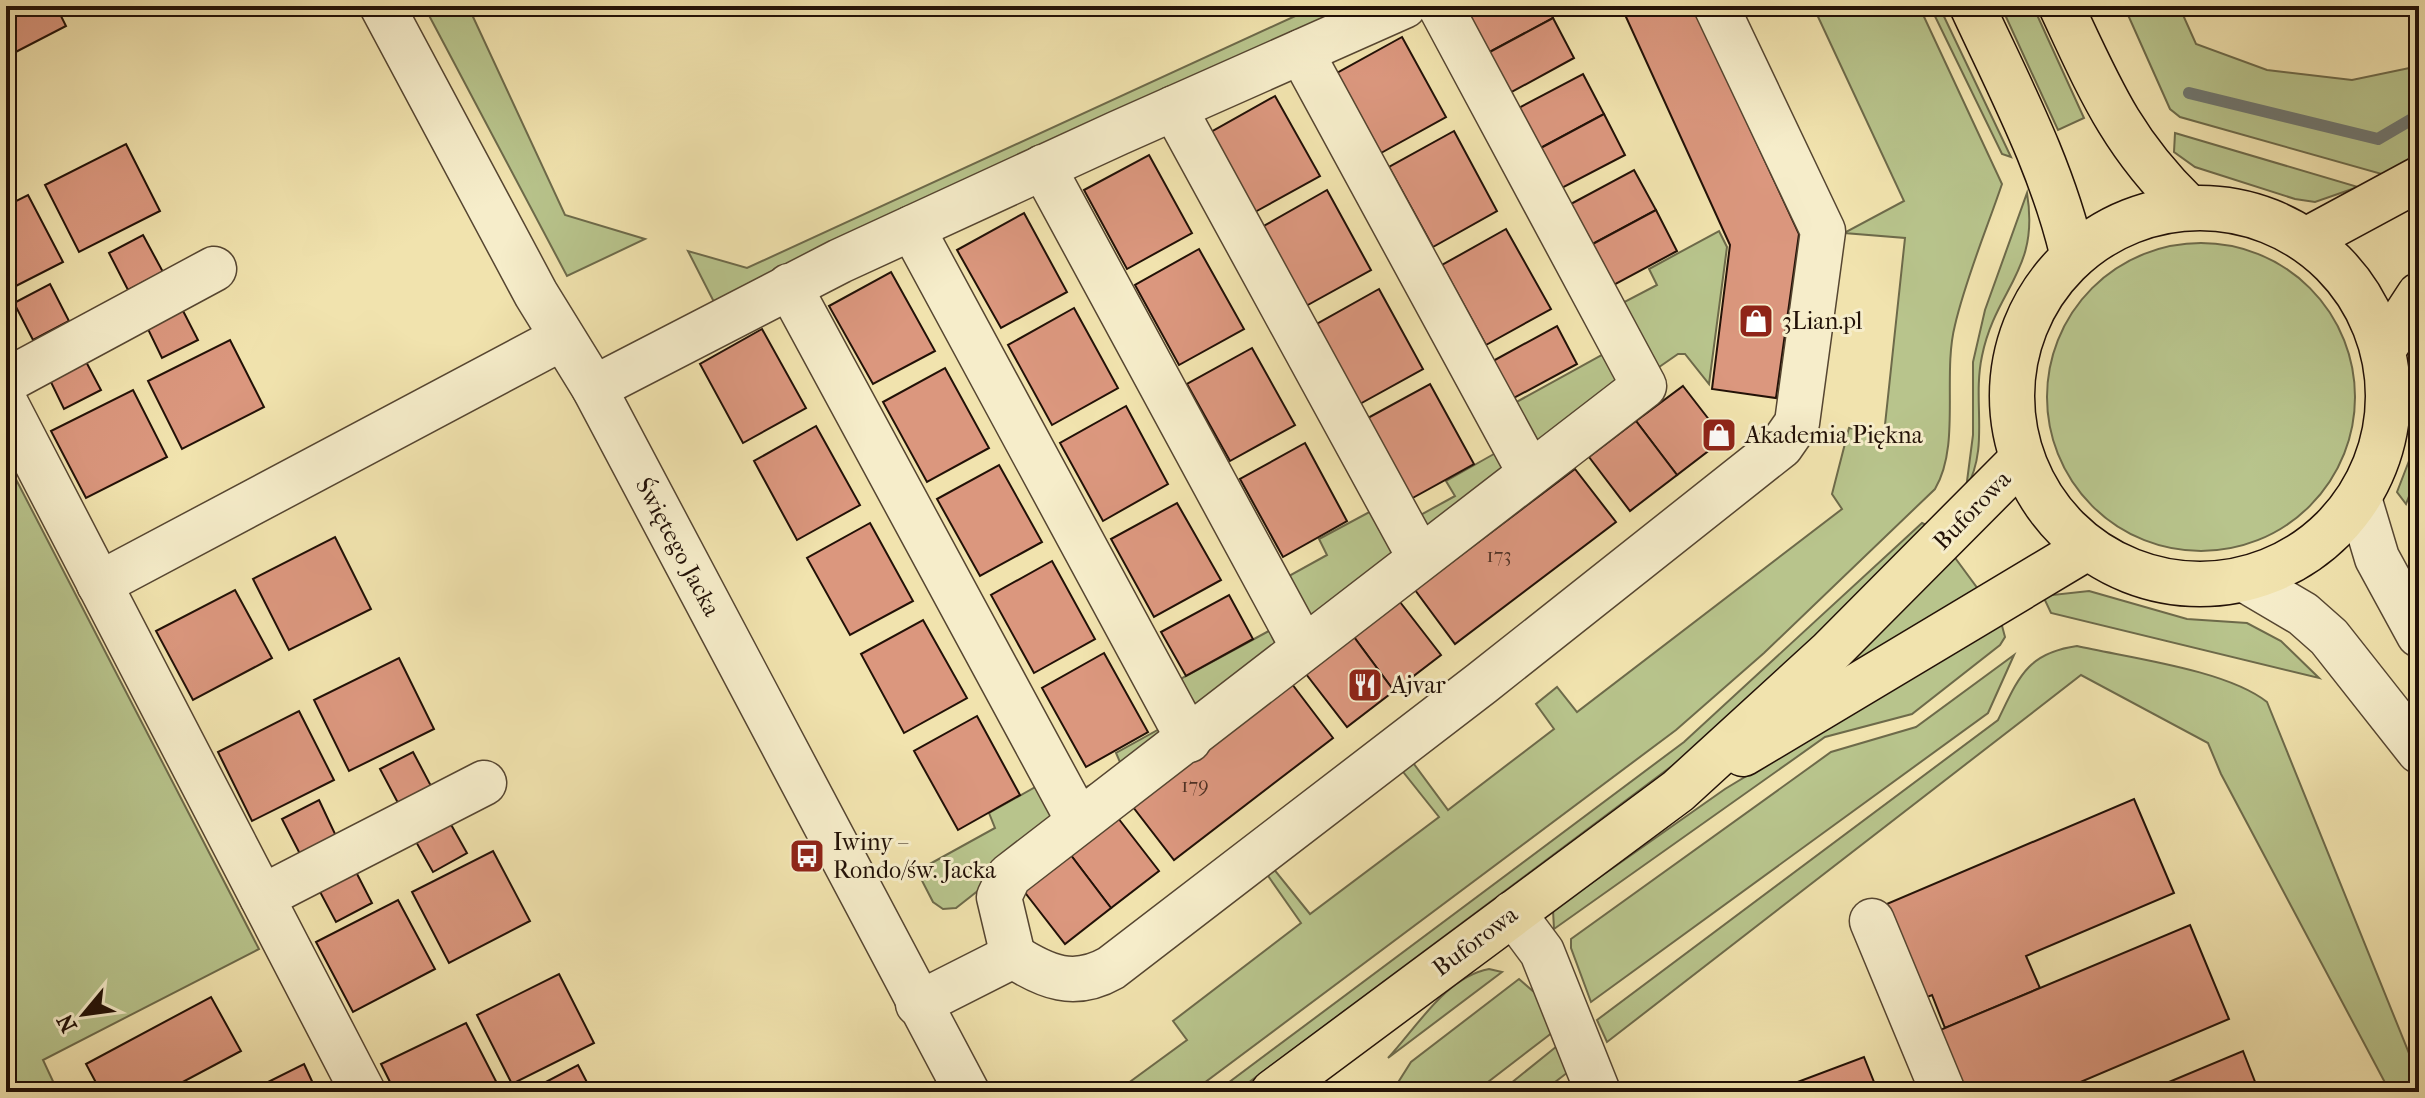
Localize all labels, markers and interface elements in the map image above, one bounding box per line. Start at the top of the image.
shop icon: 3Lian.pl [1737,302,1775,340]
place label: 3Lian.pl [1782,307,1863,335]
shop icon: Akademia Piękna [1700,416,1738,454]
place label: Akademia Piękna [1744,421,1924,450]
street label: Buforowa [1928,464,2017,555]
street label: Świętego Jacka [629,473,727,622]
house number: 173 [1487,544,1512,567]
restaurant icon: Ajvar [1346,666,1384,704]
place label: Ajvar [1390,671,1446,699]
house number: 179 [1181,774,1209,797]
place label: Iwiny – Rondo/św. Jacka [833,828,997,884]
bus stop icon: Iwiny – Rondo/św. Jacka [788,837,826,875]
street label: Buforowa [1427,899,1524,982]
north arrow [44,974,124,1054]
text: N [52,1009,83,1037]

